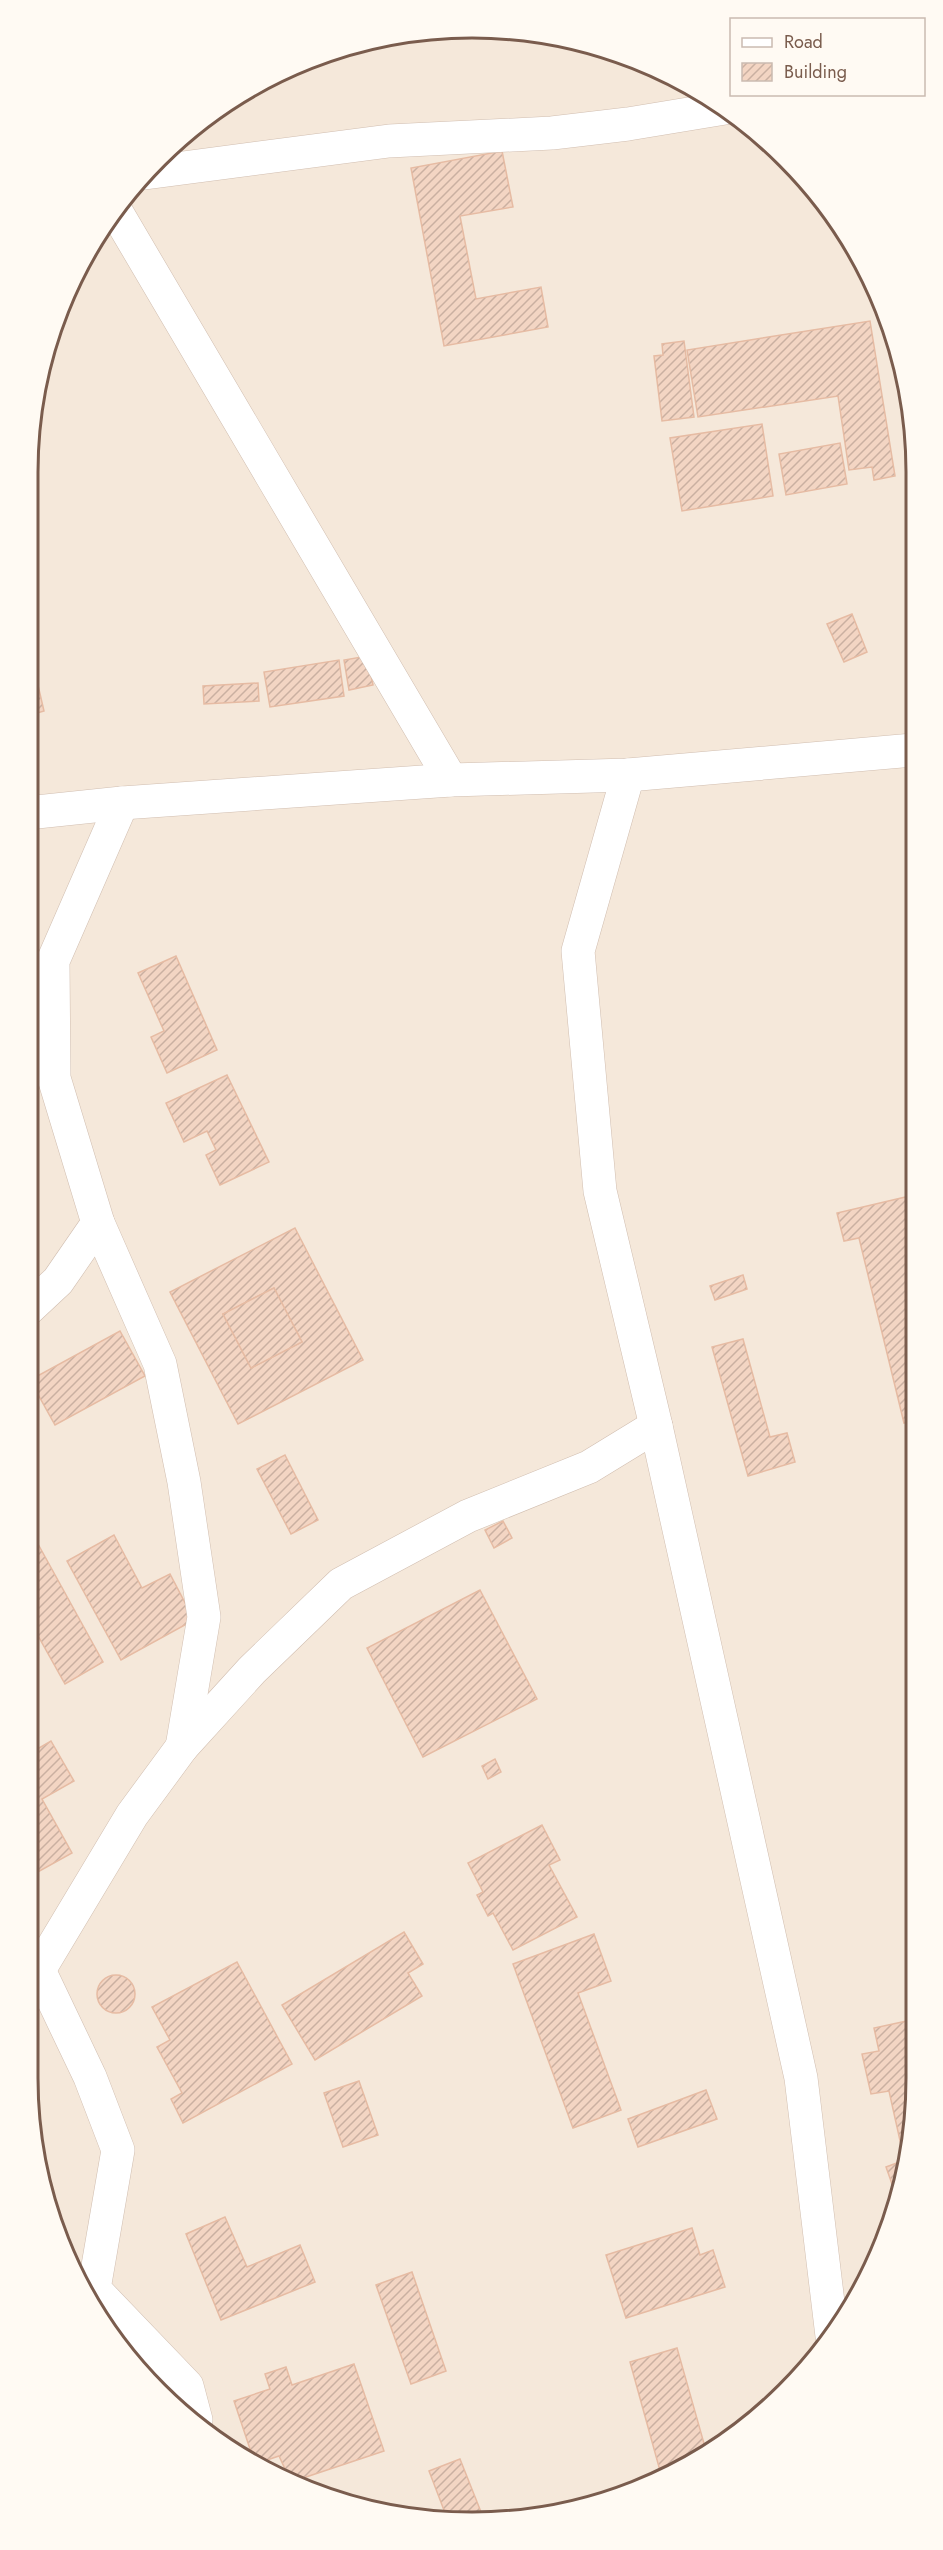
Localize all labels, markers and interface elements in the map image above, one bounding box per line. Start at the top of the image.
legend [730,18,925,96]
text: Road [784,29,823,55]
text: Building [784,59,847,85]

